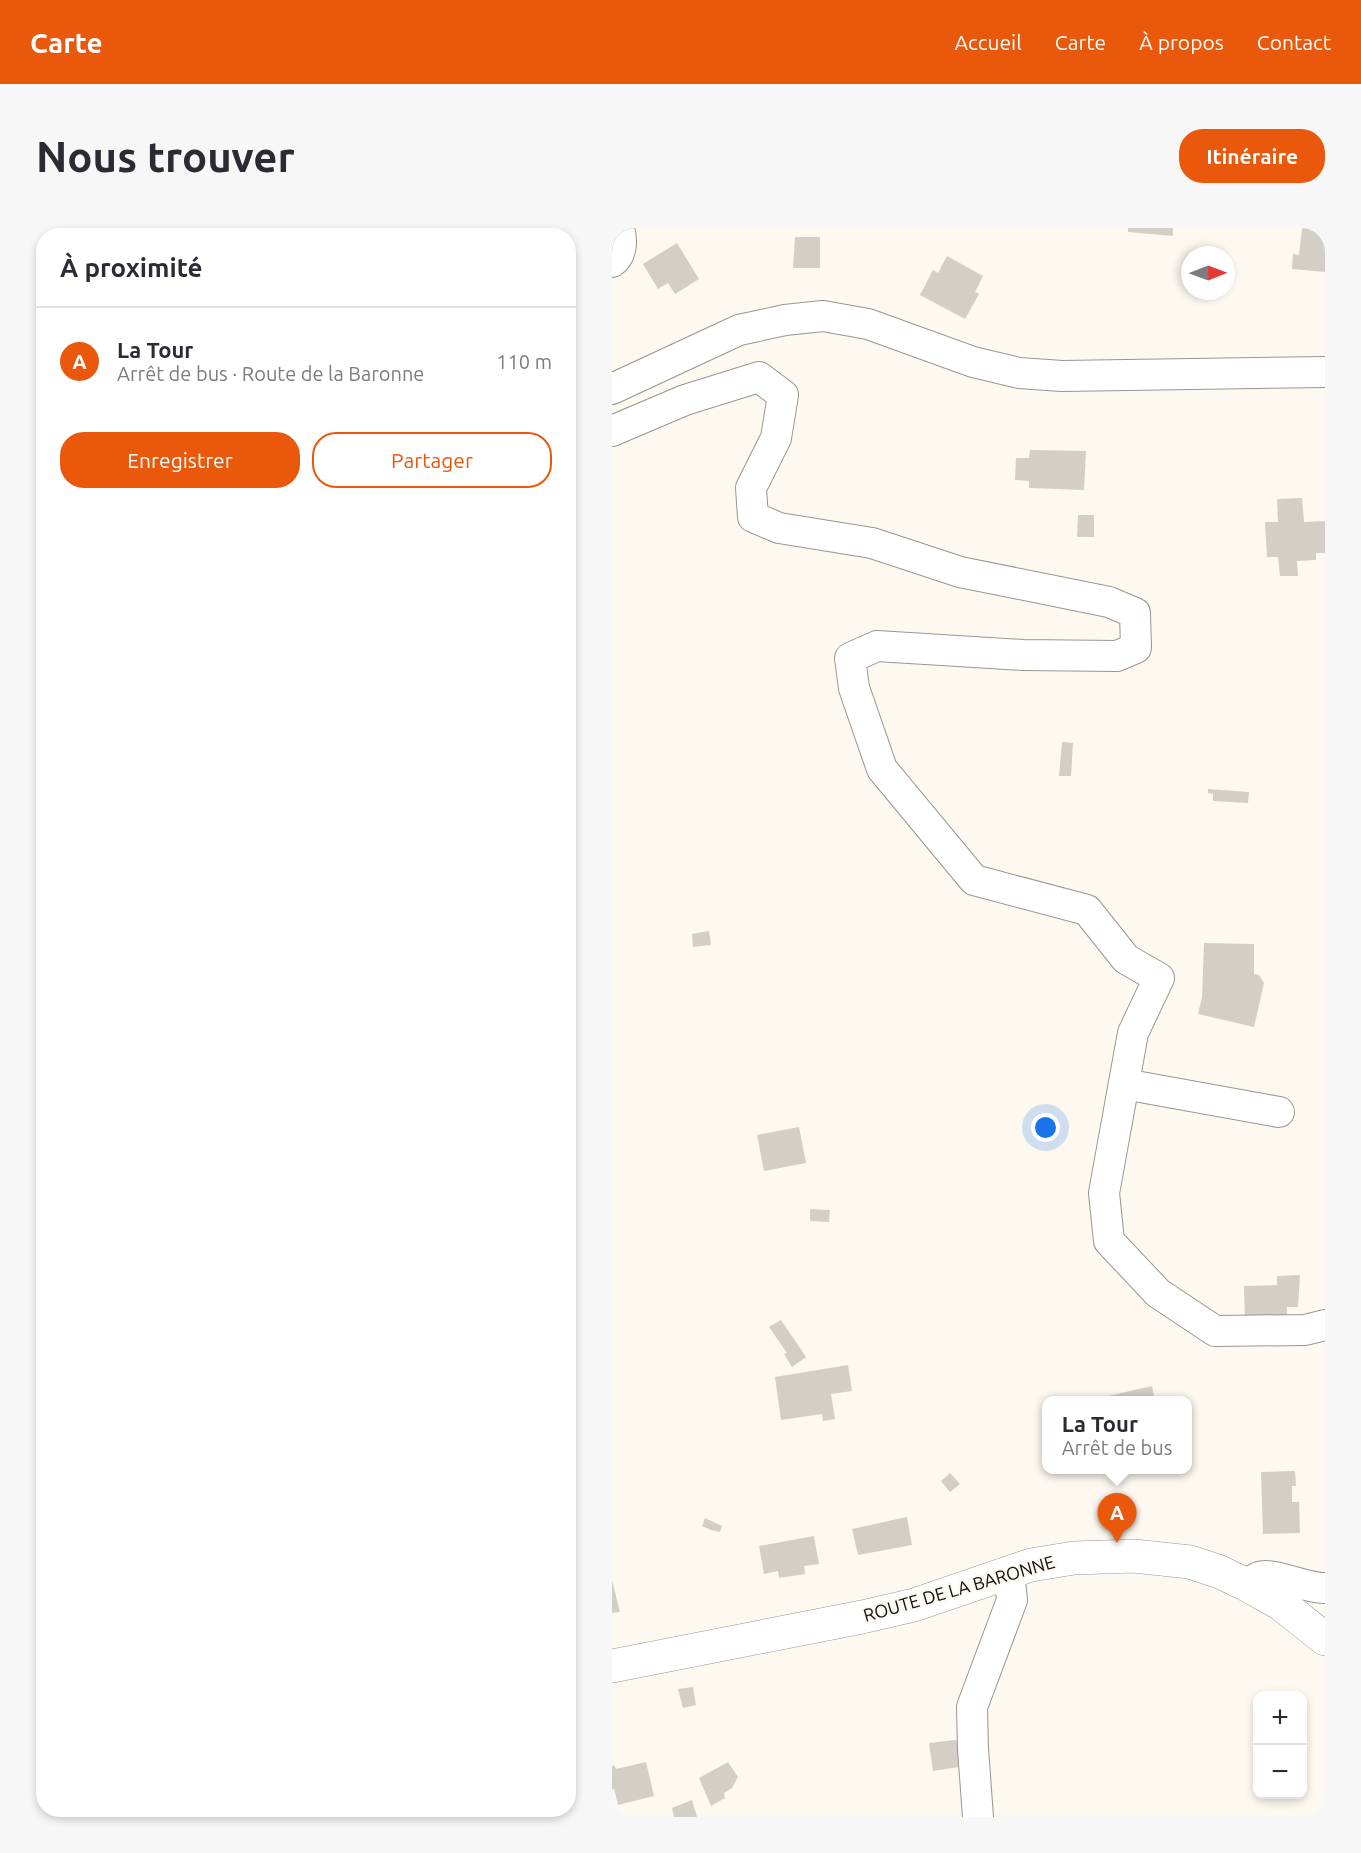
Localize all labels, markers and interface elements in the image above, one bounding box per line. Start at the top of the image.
text: Carte [30,27,103,58]
text: Accueil [954,30,1022,54]
text: Carte [1055,30,1106,54]
text: À propos [1139,30,1224,54]
text: Contact [1257,30,1331,54]
button: Itinéraire [1179,129,1325,183]
text: Nous trouver [36,133,295,180]
north arrow [1181,246,1235,300]
text: À proximité [60,253,202,282]
text: La Tour [117,337,193,362]
text: A [72,350,87,373]
text: 110 m [496,350,552,373]
text: Arrêt de bus · Route de la Baronne [117,362,424,385]
button: Enregistrer [60,432,300,488]
button: Partager [312,432,552,488]
your location [1031,1113,1060,1142]
popup [1042,1396,1192,1474]
text: La Tour [1062,1411,1138,1436]
text: Arrêt de bus [1062,1436,1172,1459]
pin: A [1098,1494,1136,1543]
street label: ROUTE DE LA BARONNE [861,1551,1057,1625]
map controls [1253,1691,1307,1799]
button: + [1253,1691,1307,1745]
button: − [1253,1745,1307,1799]

